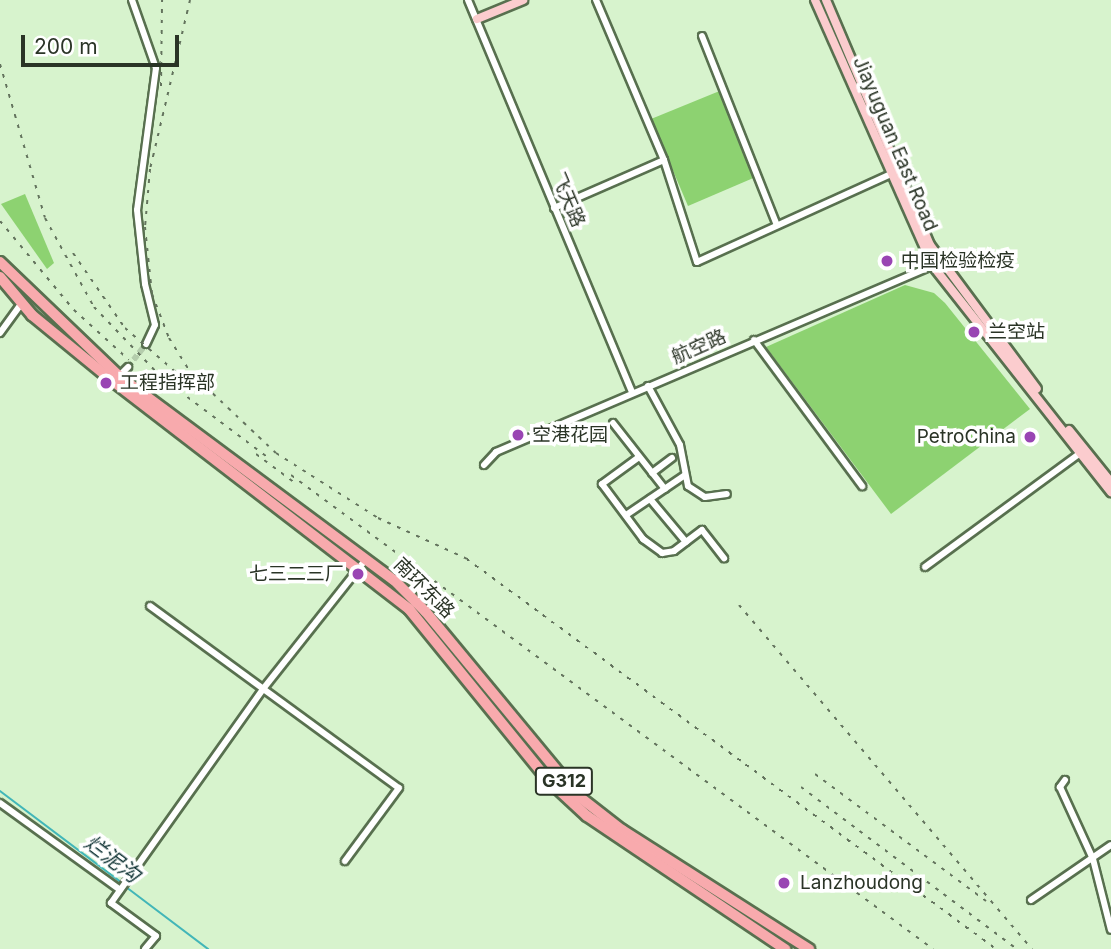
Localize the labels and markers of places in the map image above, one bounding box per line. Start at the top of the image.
place label: 中国检验检疫 [901,250,1015,272]
marker: 中国检验检疫 [879,253,895,269]
place label: 兰空站 [988,321,1045,343]
marker: 兰空站 [966,324,982,340]
place label: 工程指挥部 [120,372,215,394]
marker: 工程指挥部 [98,375,114,391]
place label: 空港花园 [532,424,608,446]
place label: PetroChina [917,426,1016,448]
marker: 空港花园 [510,427,526,443]
marker: PetroChina [1022,429,1038,445]
place label: 七三二三厂 [249,563,344,585]
marker: 七三二三厂 [350,566,366,582]
place label: Lanzhoudong [800,872,923,894]
marker: Lanzhoudong [774,873,794,893]

